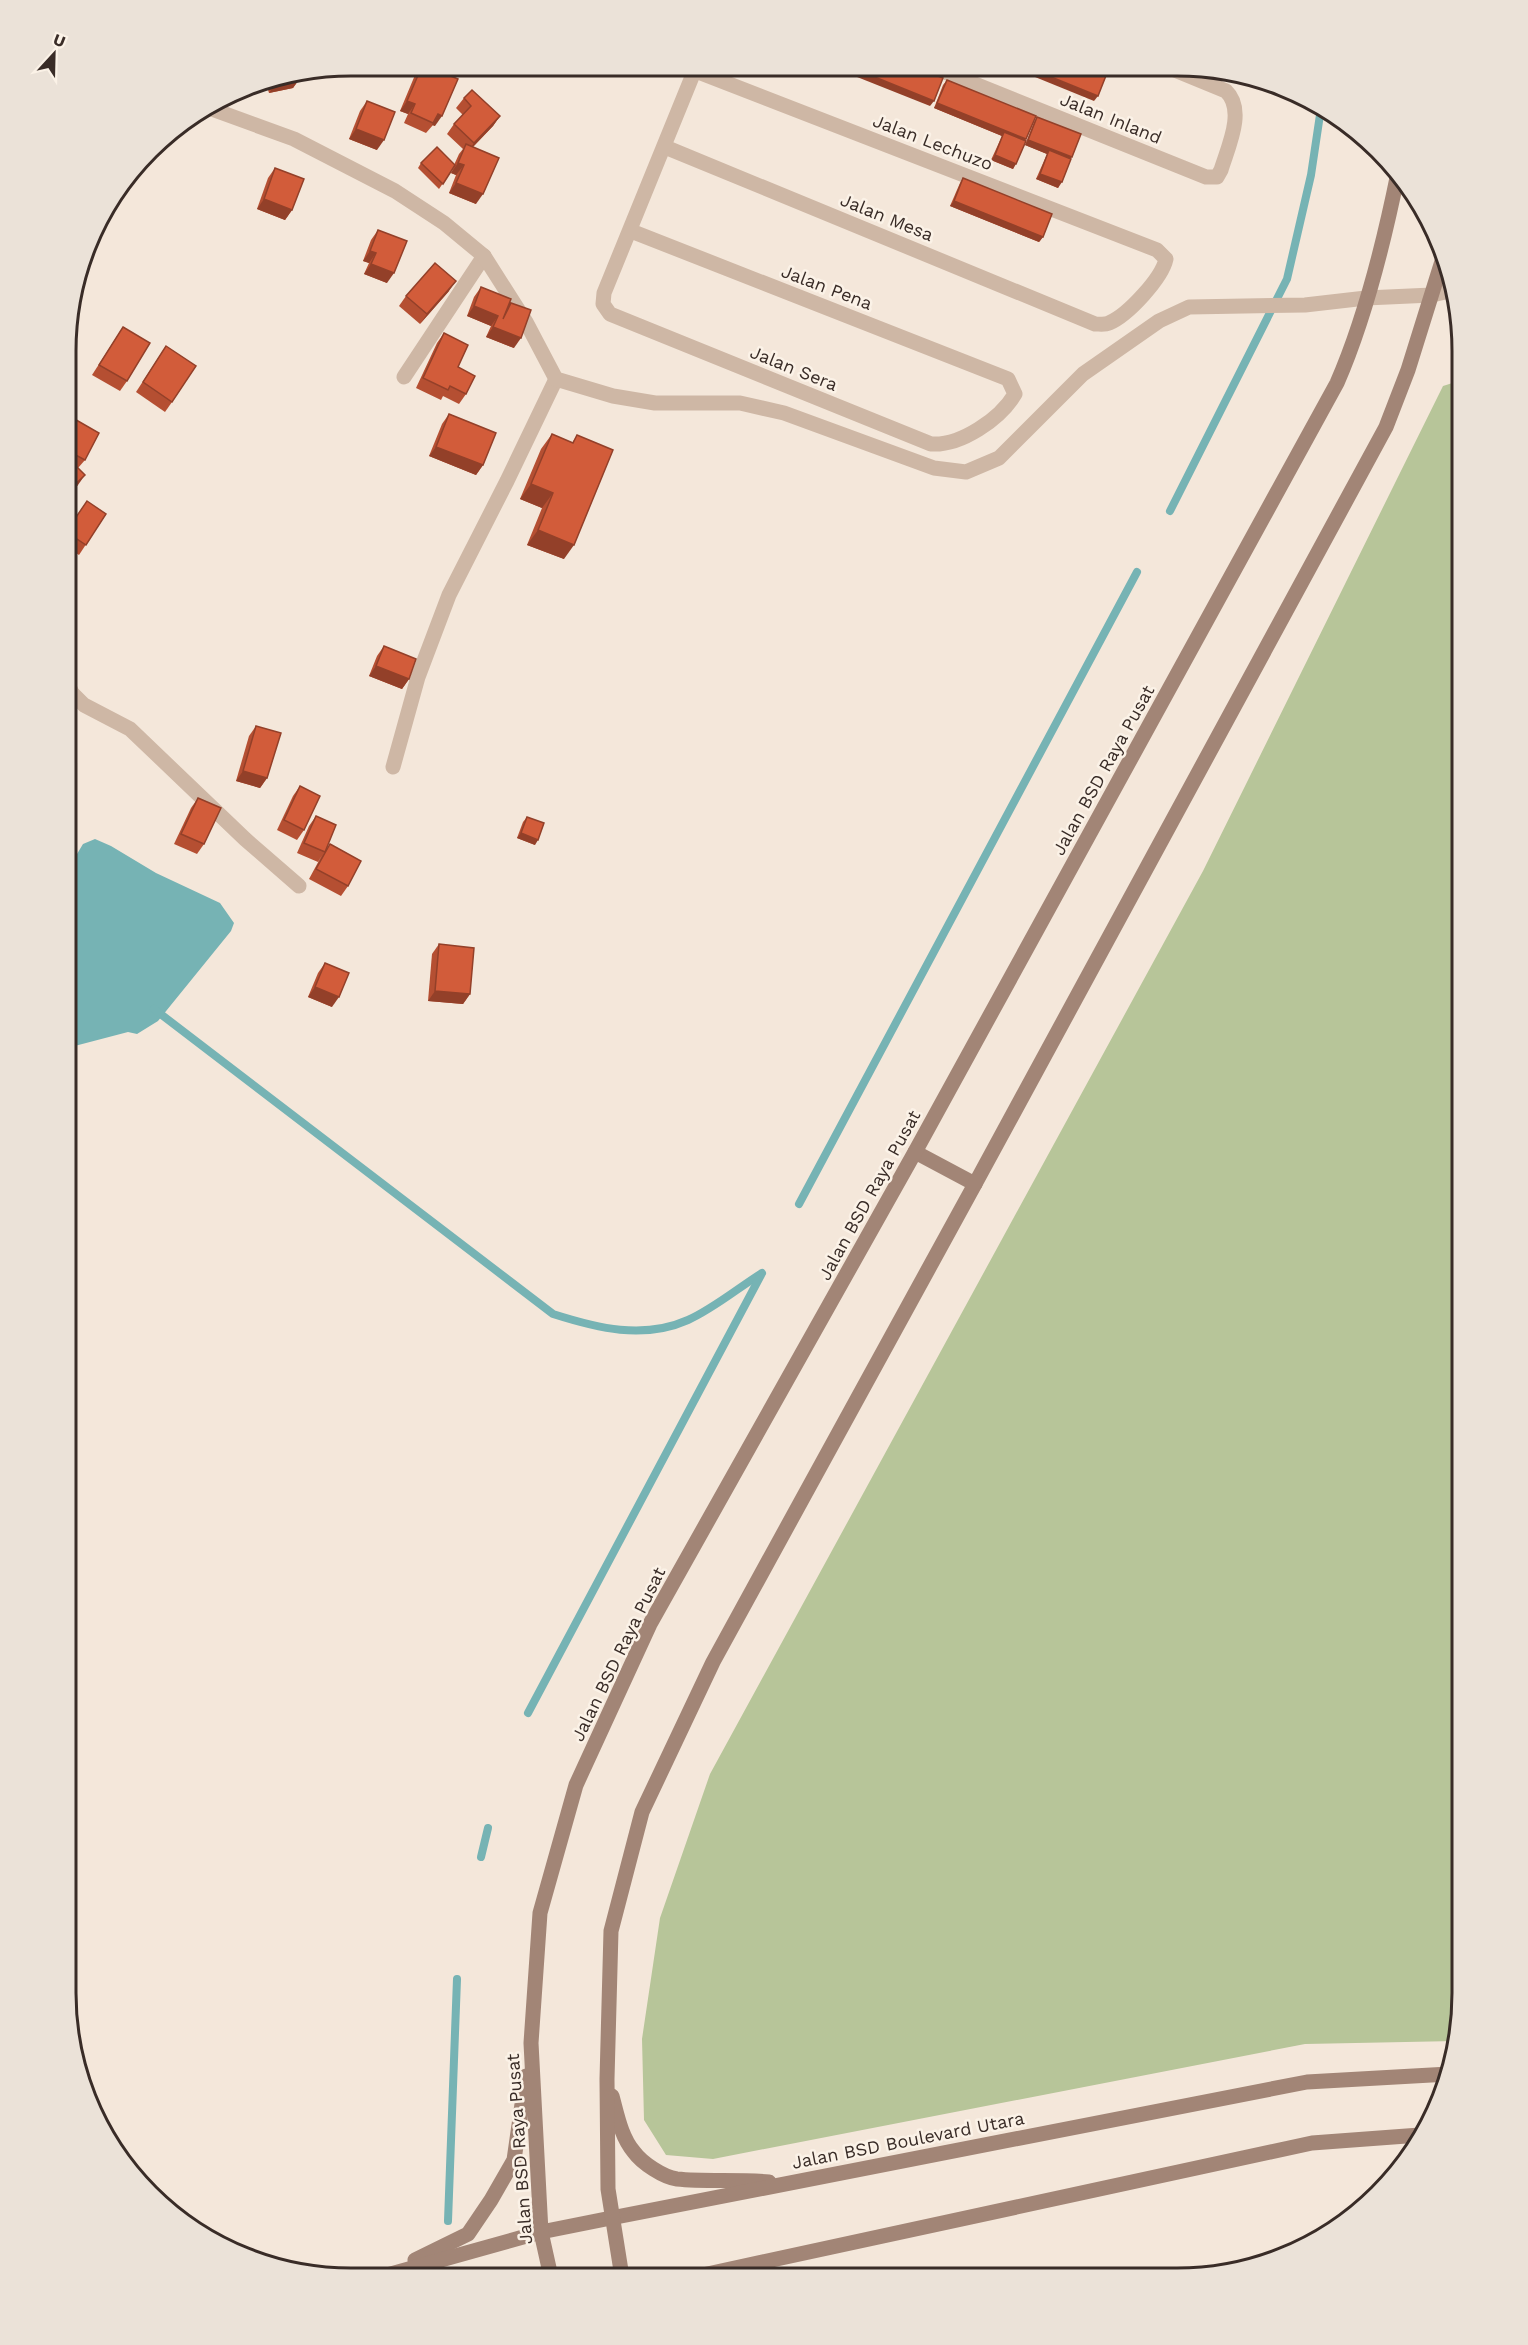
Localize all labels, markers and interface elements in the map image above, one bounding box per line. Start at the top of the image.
north arrow [24,24,84,84]
text: U [51,30,68,51]
street label: Jalan Inland [1057,88,1165,148]
street label: Jalan Lechuzo [870,110,996,174]
street label: Jalan Mesa [837,189,937,245]
street label: Jalan Pena [779,260,875,314]
street label: Jalan Sera [747,341,841,395]
street label: Jalan BSD Raya Pusat [1048,681,1159,859]
street label: Jalan BSD Raya Pusat [814,1106,925,1284]
street label: Jalan BSD Raya Pusat [567,1563,669,1744]
street label: Jalan BSD Raya Pusat [502,2053,536,2245]
street label: Jalan BSD Boulevard Utara [790,2107,1026,2173]

